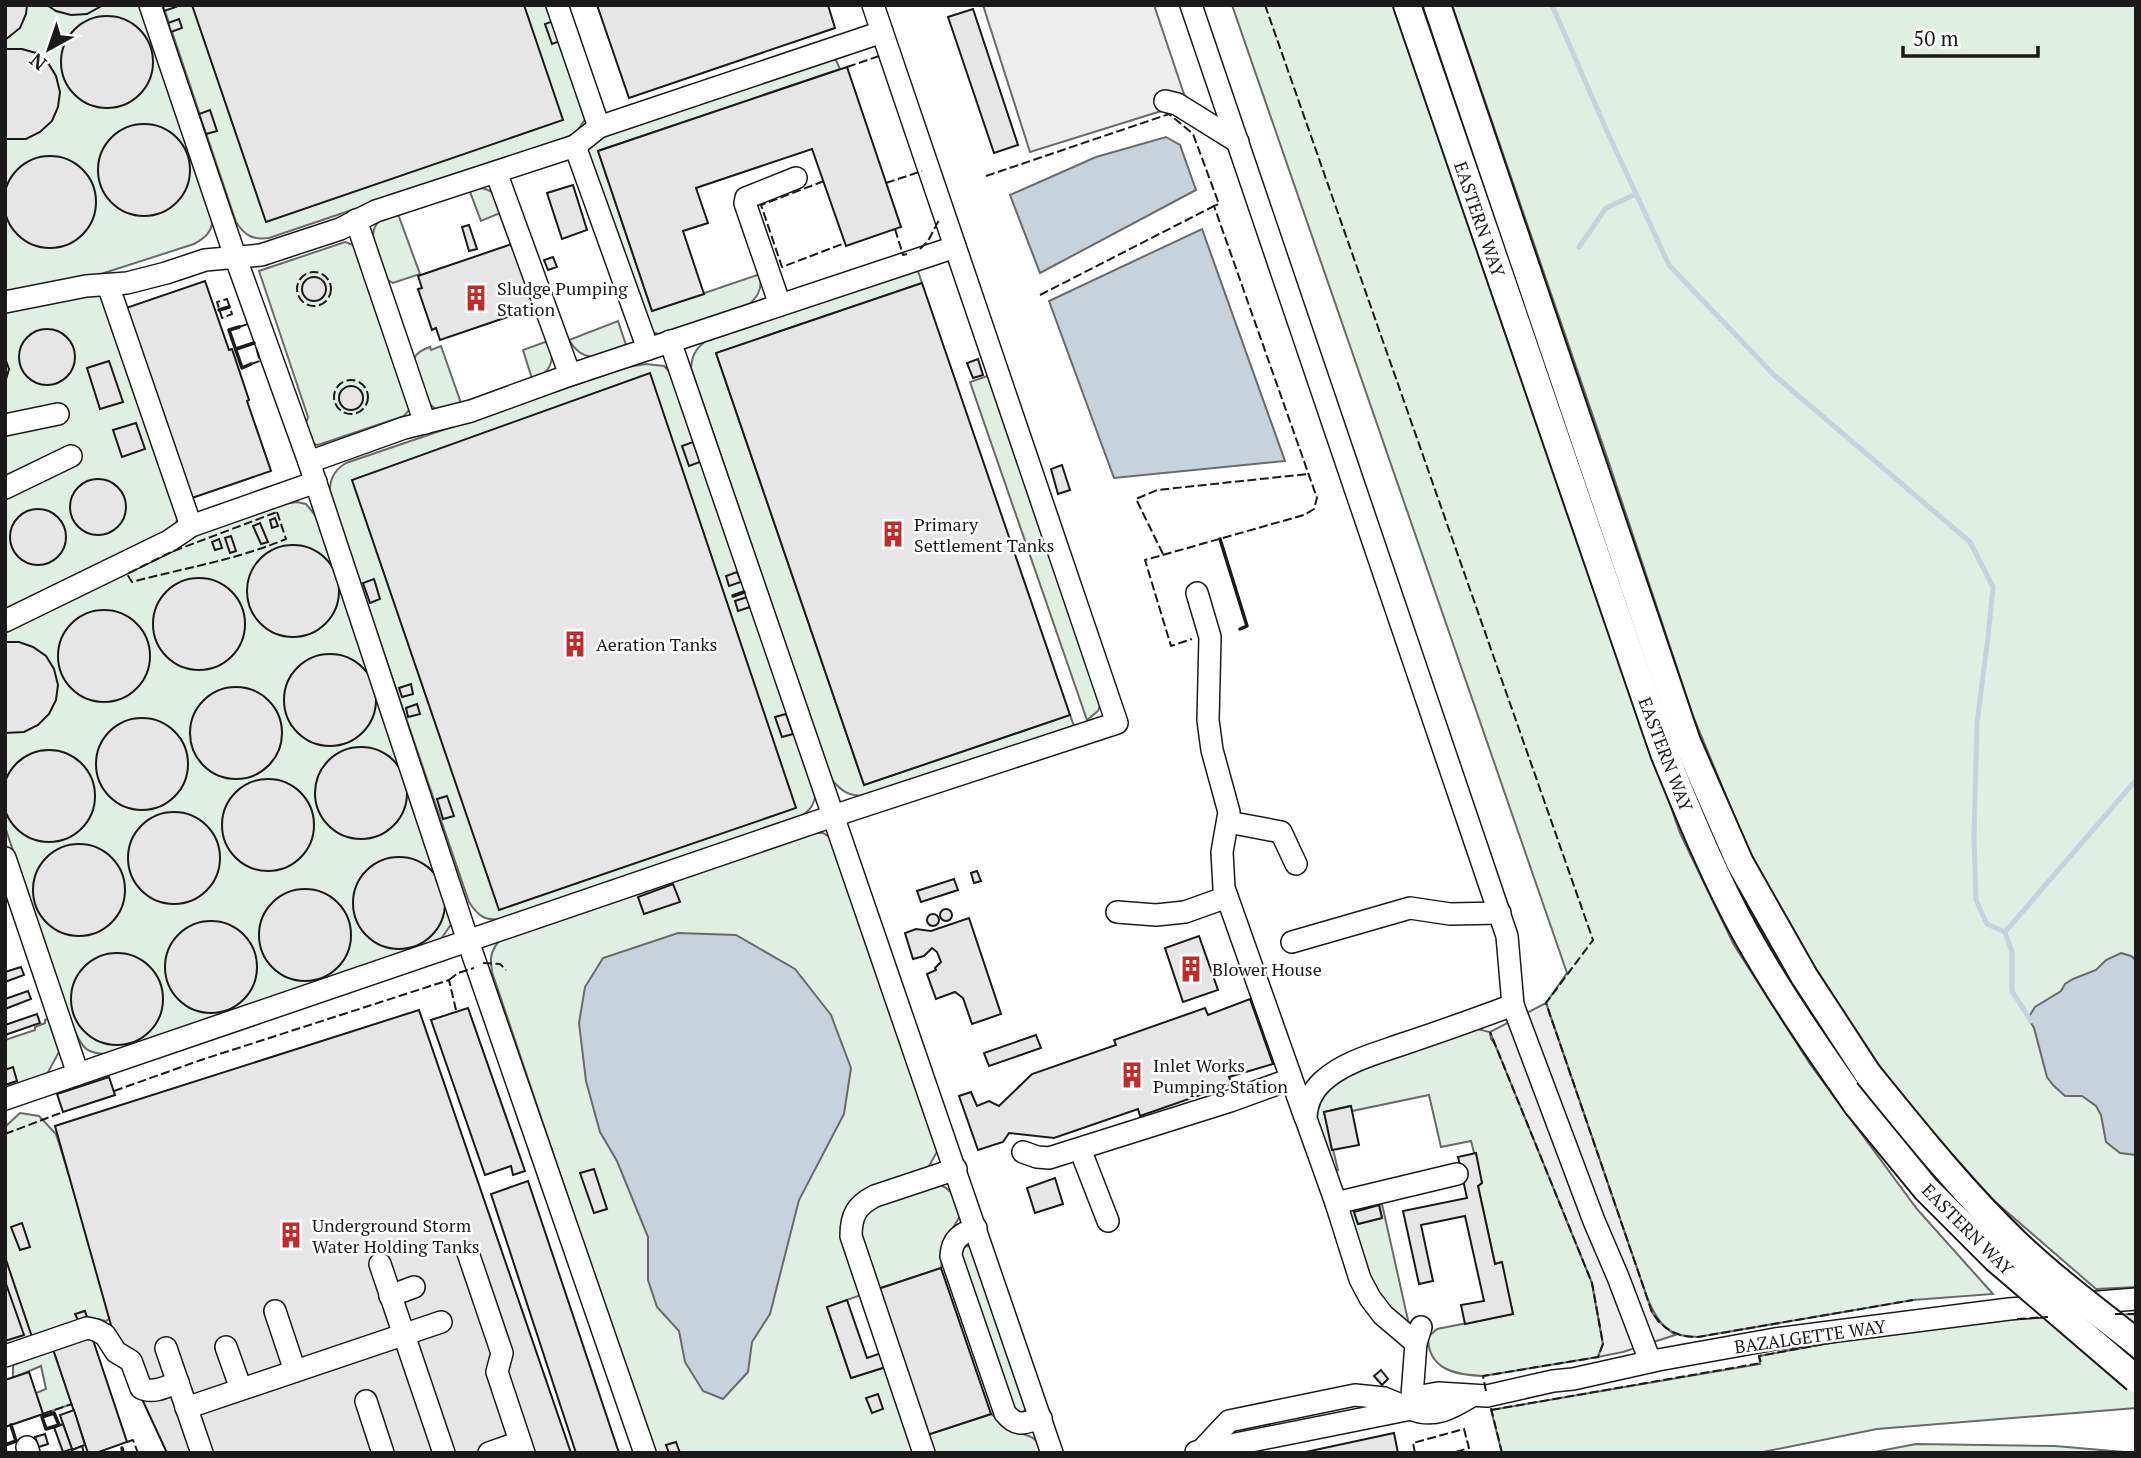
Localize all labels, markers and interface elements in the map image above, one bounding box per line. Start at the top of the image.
north arrow [14,14,84,84]
scale bar [1903,14,2038,58]
text: 50 m [1913,24,1959,52]
text: N [24,48,51,77]
street label: EASTERN WAY [1449,158,1511,280]
place label: Sludge Pumping Station [497,276,628,321]
building icon: Sludge Pumping Station [461,283,491,313]
place label: Primary Settlement Tanks [914,512,1054,557]
building icon: Primary Settlement Tanks [878,519,908,549]
building icon: Aeration Tanks [560,629,590,659]
place label: Aeration Tanks [596,632,717,656]
street label: EASTERN WAY [1633,693,1699,815]
building icon: Blower House [1176,954,1206,984]
place label: Blower House [1212,957,1322,981]
place label: Inlet Works Pumping Station [1153,1053,1288,1098]
building icon: Inlet Works Pumping Station [1117,1060,1147,1090]
street label: EASTERN WAY [1917,1178,2019,1280]
place label: Underground Storm Water Holding Tanks [312,1213,480,1258]
building icon: Underground Storm Water Holding Tanks [276,1220,306,1250]
street label: BAZALGETTE WAY [1733,1313,1888,1359]

